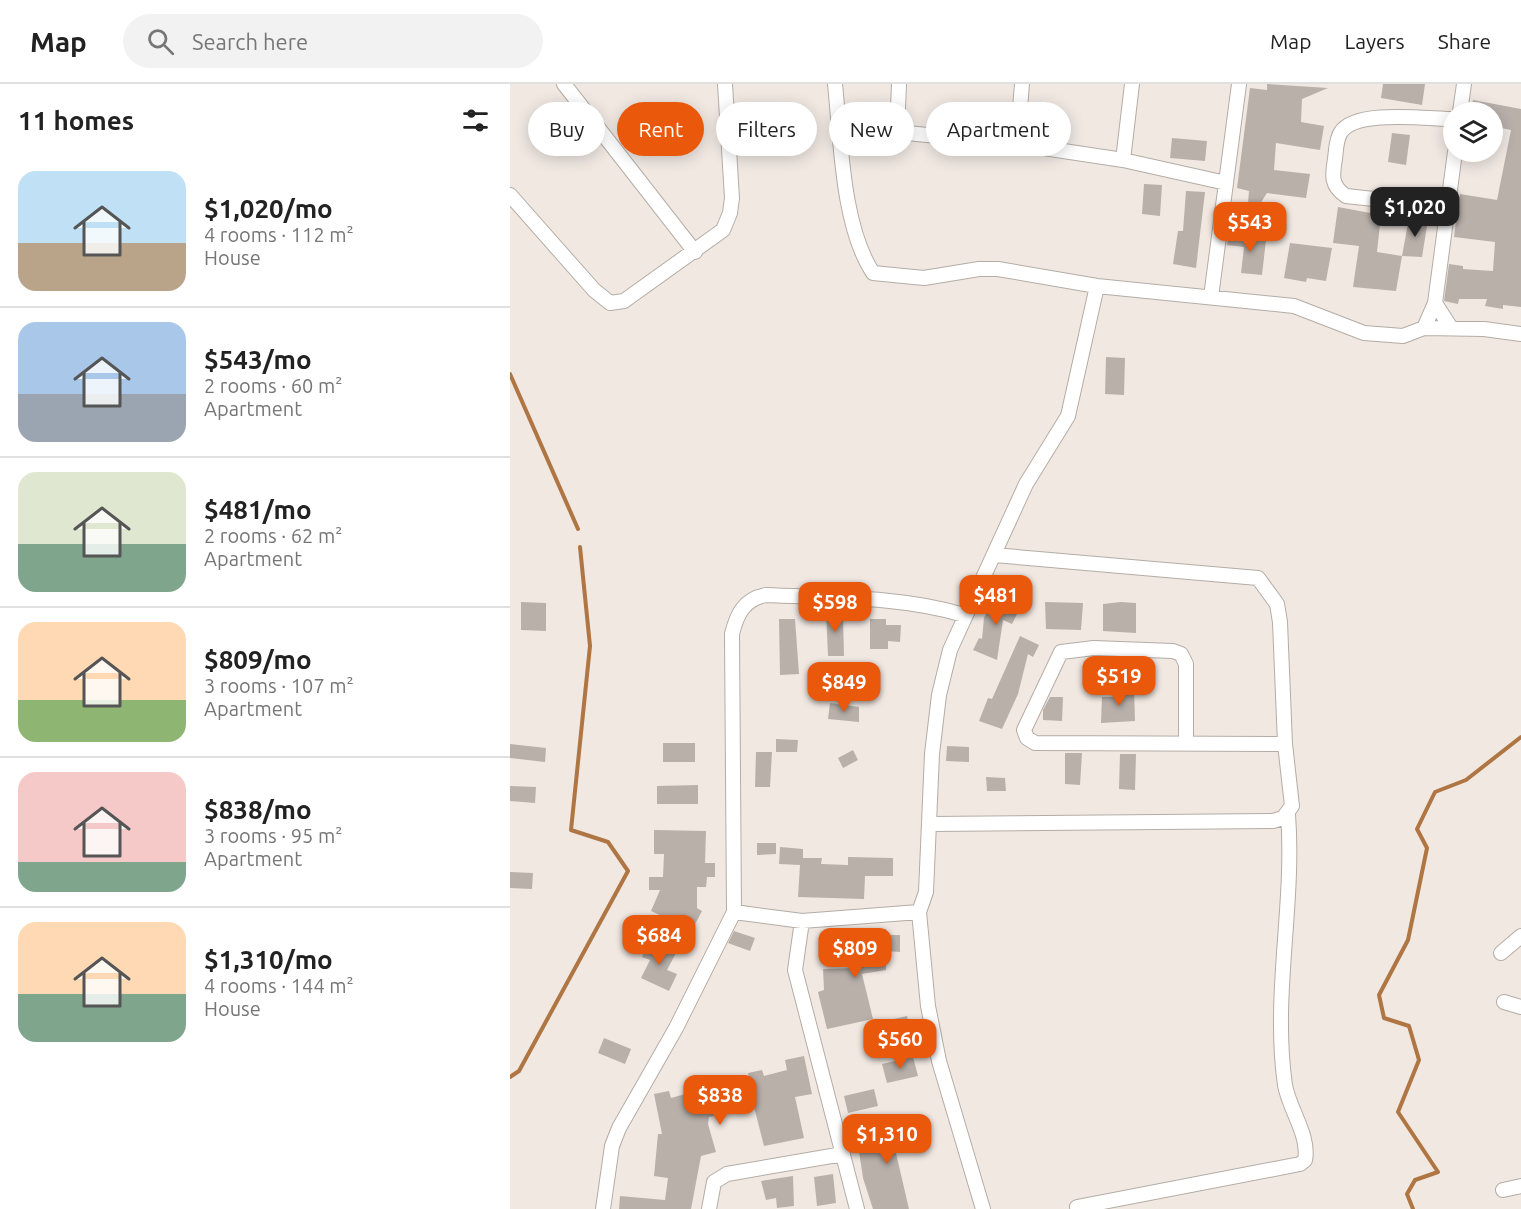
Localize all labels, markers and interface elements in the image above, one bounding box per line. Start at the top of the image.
search box [123,14,543,68]
icon: search [144,25,177,58]
text: Map [30,26,87,57]
text: Search here [192,29,308,54]
text: Map [1270,29,1311,53]
text: Layers [1344,29,1405,53]
text: Share [1438,29,1491,53]
chip: Buy [528,102,605,156]
chip: Rent [617,102,704,156]
chip: Filters [716,102,817,156]
chip: New [829,102,914,156]
chip: Apartment [926,102,1071,156]
map controls [1443,102,1503,162]
button: layers [1443,102,1503,162]
icon: filters [459,104,492,137]
text: 11 homes [18,106,134,135]
pin: $1,020 [1366,187,1464,238]
text: $1,020/mo [204,194,333,223]
icon: home [66,195,138,267]
text: $1,020 [1384,195,1446,218]
pin: $543 [1214,202,1286,253]
text: $543 [1227,210,1273,233]
text: 4 rooms · 112 m² [204,223,354,246]
text: House [204,246,261,269]
text: $543/mo [204,345,312,374]
icon: home [66,346,138,418]
text: 2 rooms · 60 m² [204,374,342,397]
text: Apartment [204,397,302,420]
text: $481/mo [204,495,312,524]
icon: home [66,496,138,568]
text: 2 rooms · 62 m² [204,524,342,547]
text: Apartment [204,547,302,570]
pin: $481 [960,575,1032,626]
pin: $598 [799,582,871,633]
text: $481 [973,583,1019,606]
text: $598 [812,590,858,613]
text: $809/mo [204,645,312,674]
icon: home [66,646,138,718]
pin: $519 [1083,656,1155,707]
pin: $849 [808,662,880,713]
text: $519 [1096,664,1142,687]
text: $849 [821,670,867,693]
text: 3 rooms · 107 m² [204,674,354,697]
text: Apartment [204,697,302,720]
text: $838/mo [204,795,312,824]
icon: home [66,796,138,868]
text: 3 rooms · 95 m² [204,824,342,847]
text: Apartment [204,847,302,870]
pin: $684 [623,915,695,966]
text: $684 [636,923,682,946]
pin: $809 [819,928,891,979]
text: $809 [832,936,878,959]
text: $1,310/mo [204,945,333,974]
icon: home [66,946,138,1018]
text: 4 rooms · 144 m² [204,974,354,997]
text: House [204,997,261,1020]
pin: $560 [864,1019,936,1070]
text: $560 [877,1027,923,1050]
pin: $838 [684,1075,756,1126]
text: $838 [697,1083,743,1106]
pin: $1,310 [838,1114,936,1165]
text: $1,310 [856,1122,918,1145]

